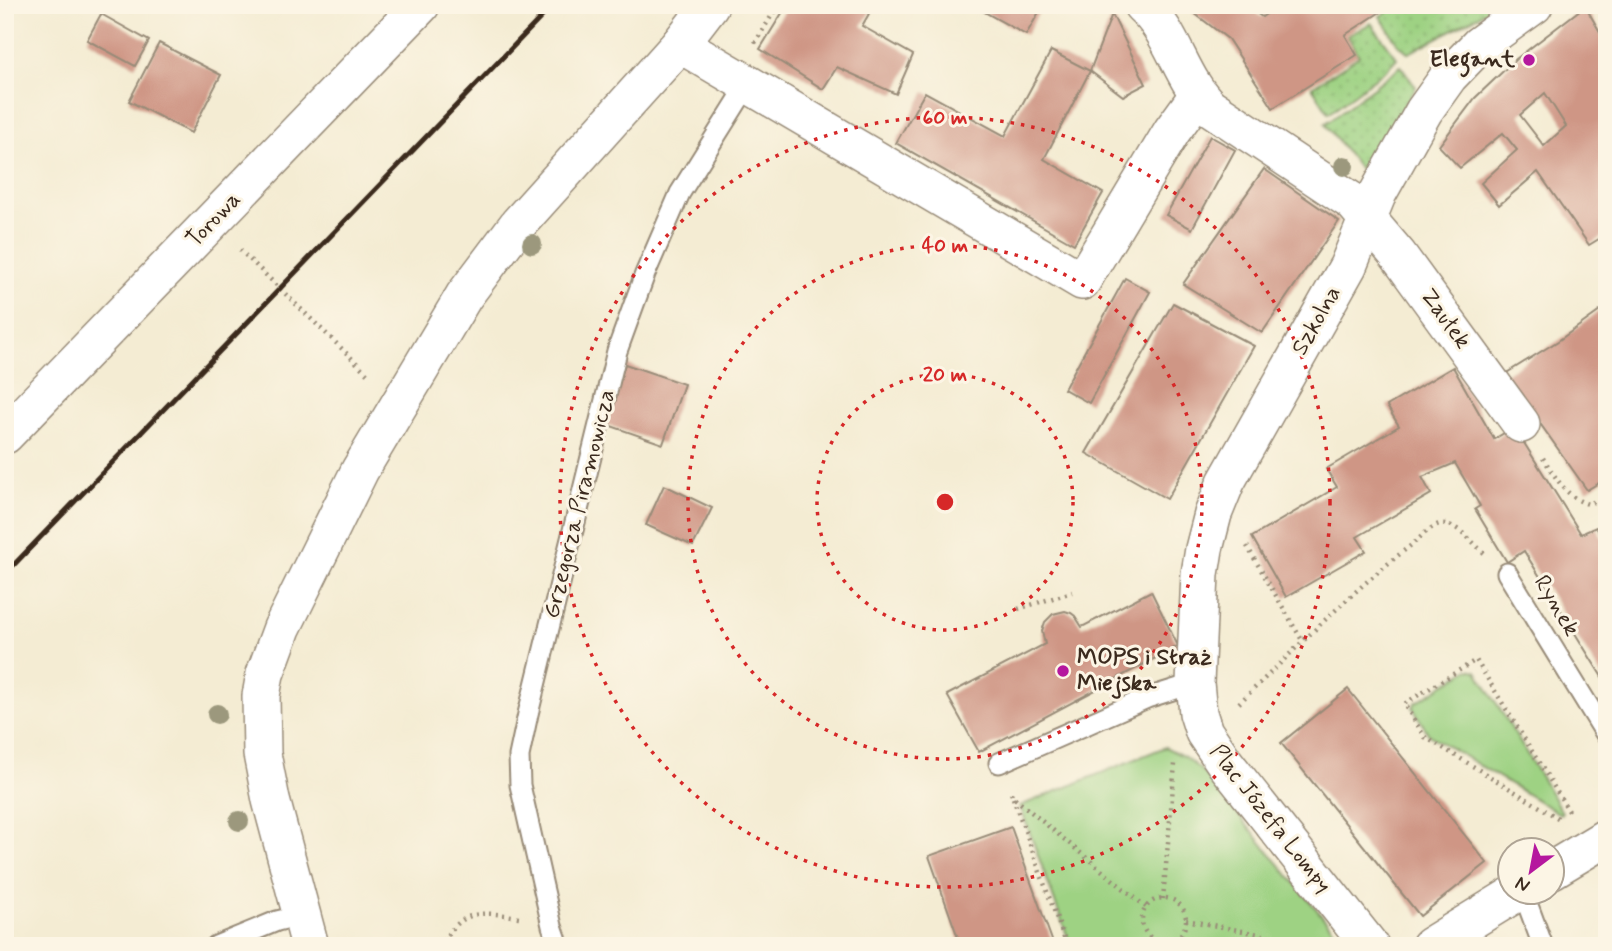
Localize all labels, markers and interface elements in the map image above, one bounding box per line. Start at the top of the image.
place label: Elegant [1430,45,1515,78]
marker: Elegant [1521,52,1537,68]
text: 60 m [922,104,968,132]
street label: Torowa [180,185,248,255]
text: 40 m [922,232,969,260]
street label: Szkolna [1285,281,1349,361]
street label: Zaułek [1413,283,1477,355]
text: 20 m [923,361,968,389]
street label: Grzegorza Piramowicza [537,386,623,622]
centre of rings [933,490,957,514]
street label: Rynek [1526,570,1586,642]
place label: MOPS i Straż Miejska [1077,643,1212,699]
marker: MOPS i Straż Miejska [1055,663,1071,679]
street label: Plac Józefa Lompy [1202,738,1338,900]
north arrow [1496,836,1566,906]
text: N [1511,870,1535,898]

